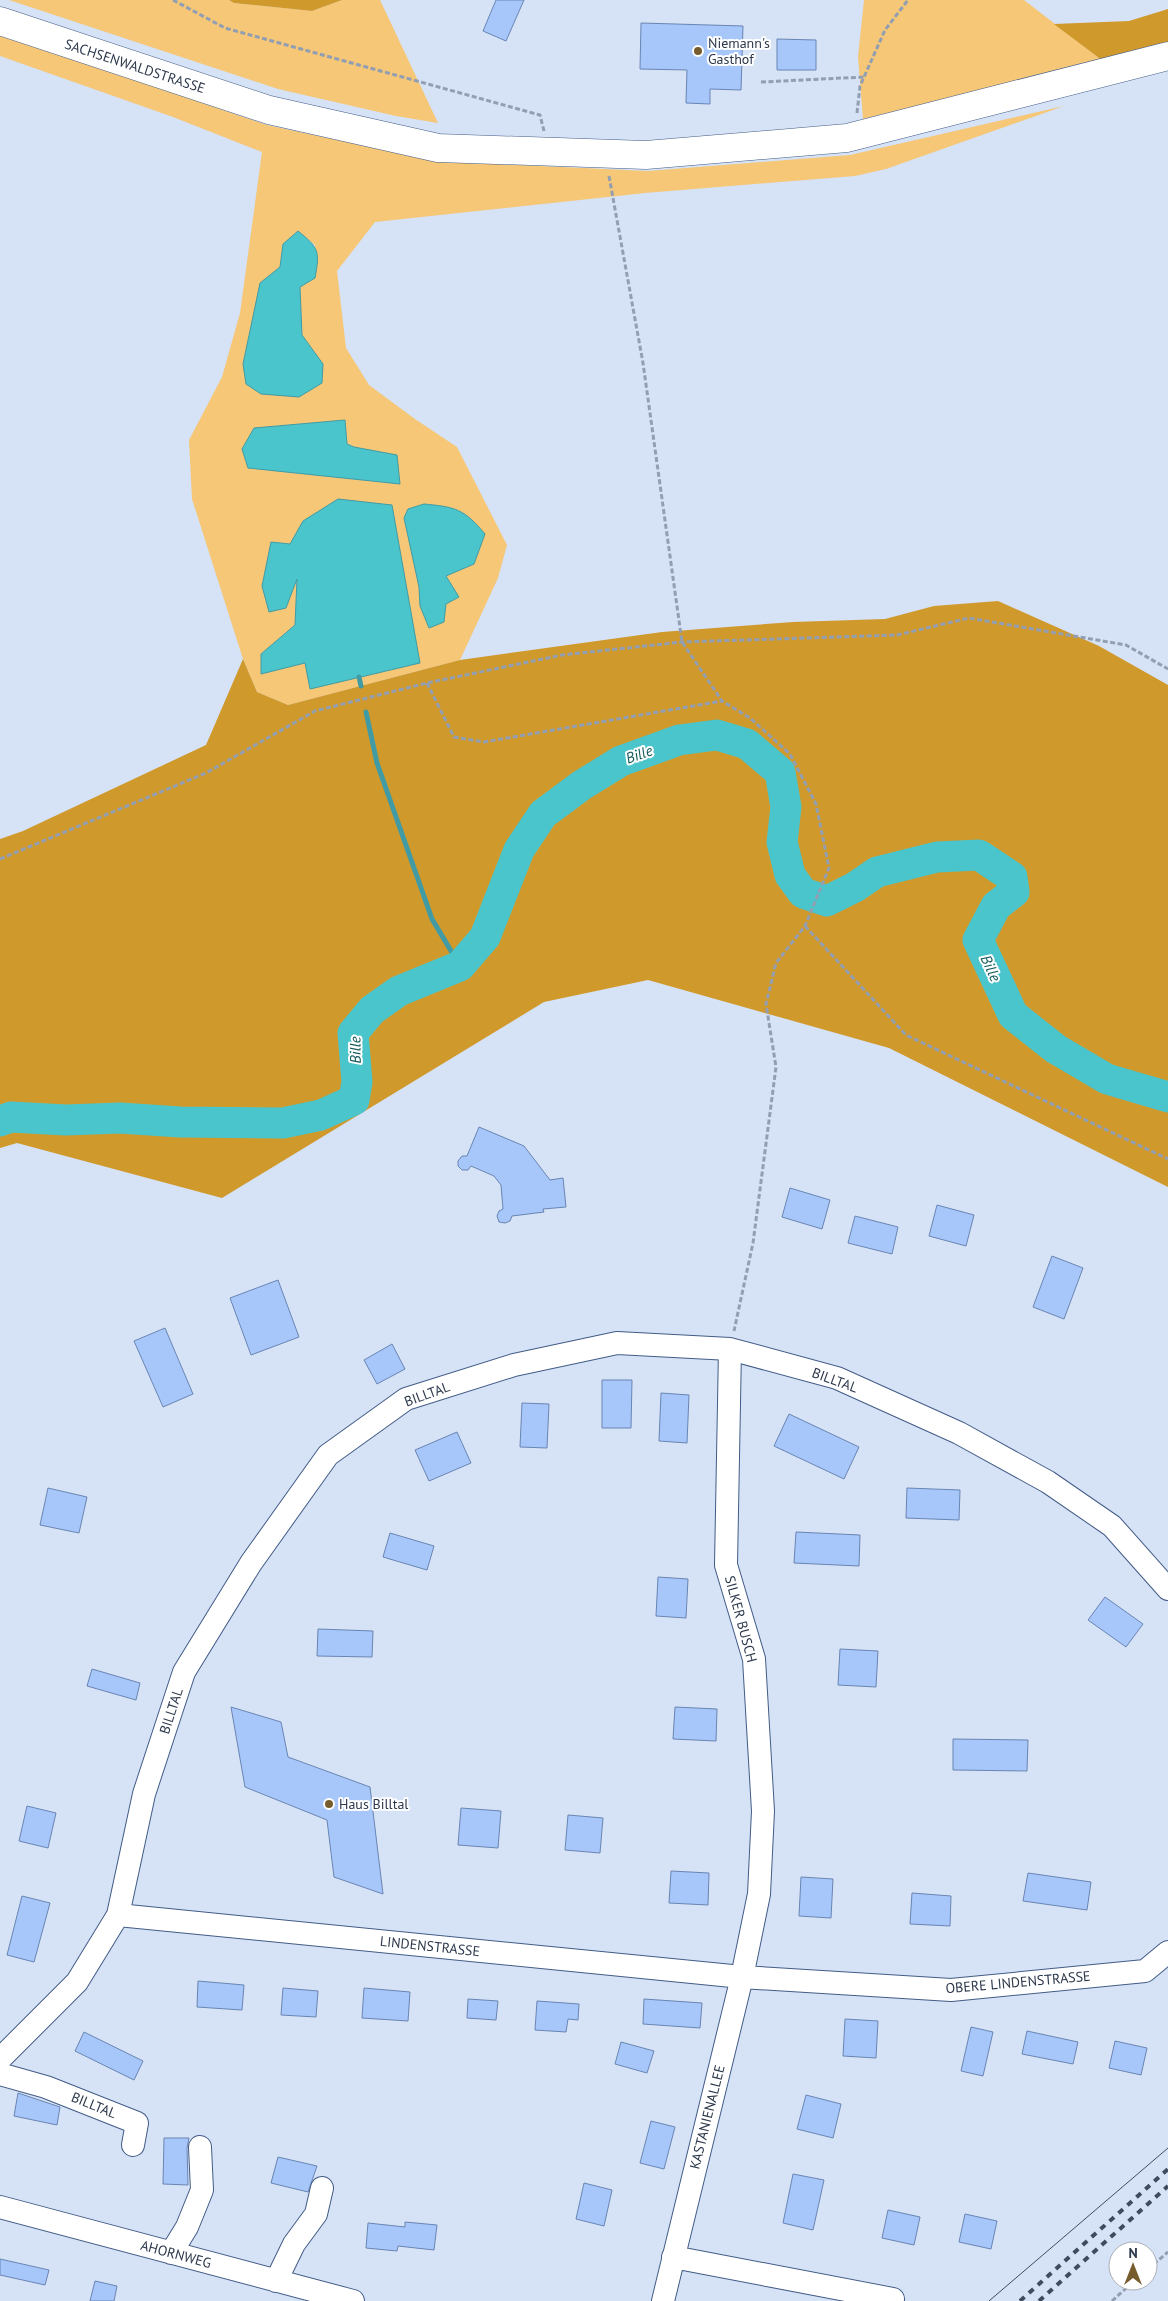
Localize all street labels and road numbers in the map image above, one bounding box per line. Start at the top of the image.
street label: SACHSENWALDSTRASSE [63,35,207,97]
street label: BILLTAL [810,1363,860,1397]
street label: BILLTAL [402,1377,452,1411]
street label: SILKER BUSCH [721,1574,761,1664]
street label: BILLTAL [155,1686,187,1736]
street label: LINDENSTRASSE [379,1932,481,1960]
street label: OBERE LINDENSTRASSE [945,1967,1091,1997]
street label: KASTANIENALLEE [685,2063,729,2171]
street label: BILLTAL [69,2088,119,2122]
street label: AHORNWEG [139,2236,213,2272]

